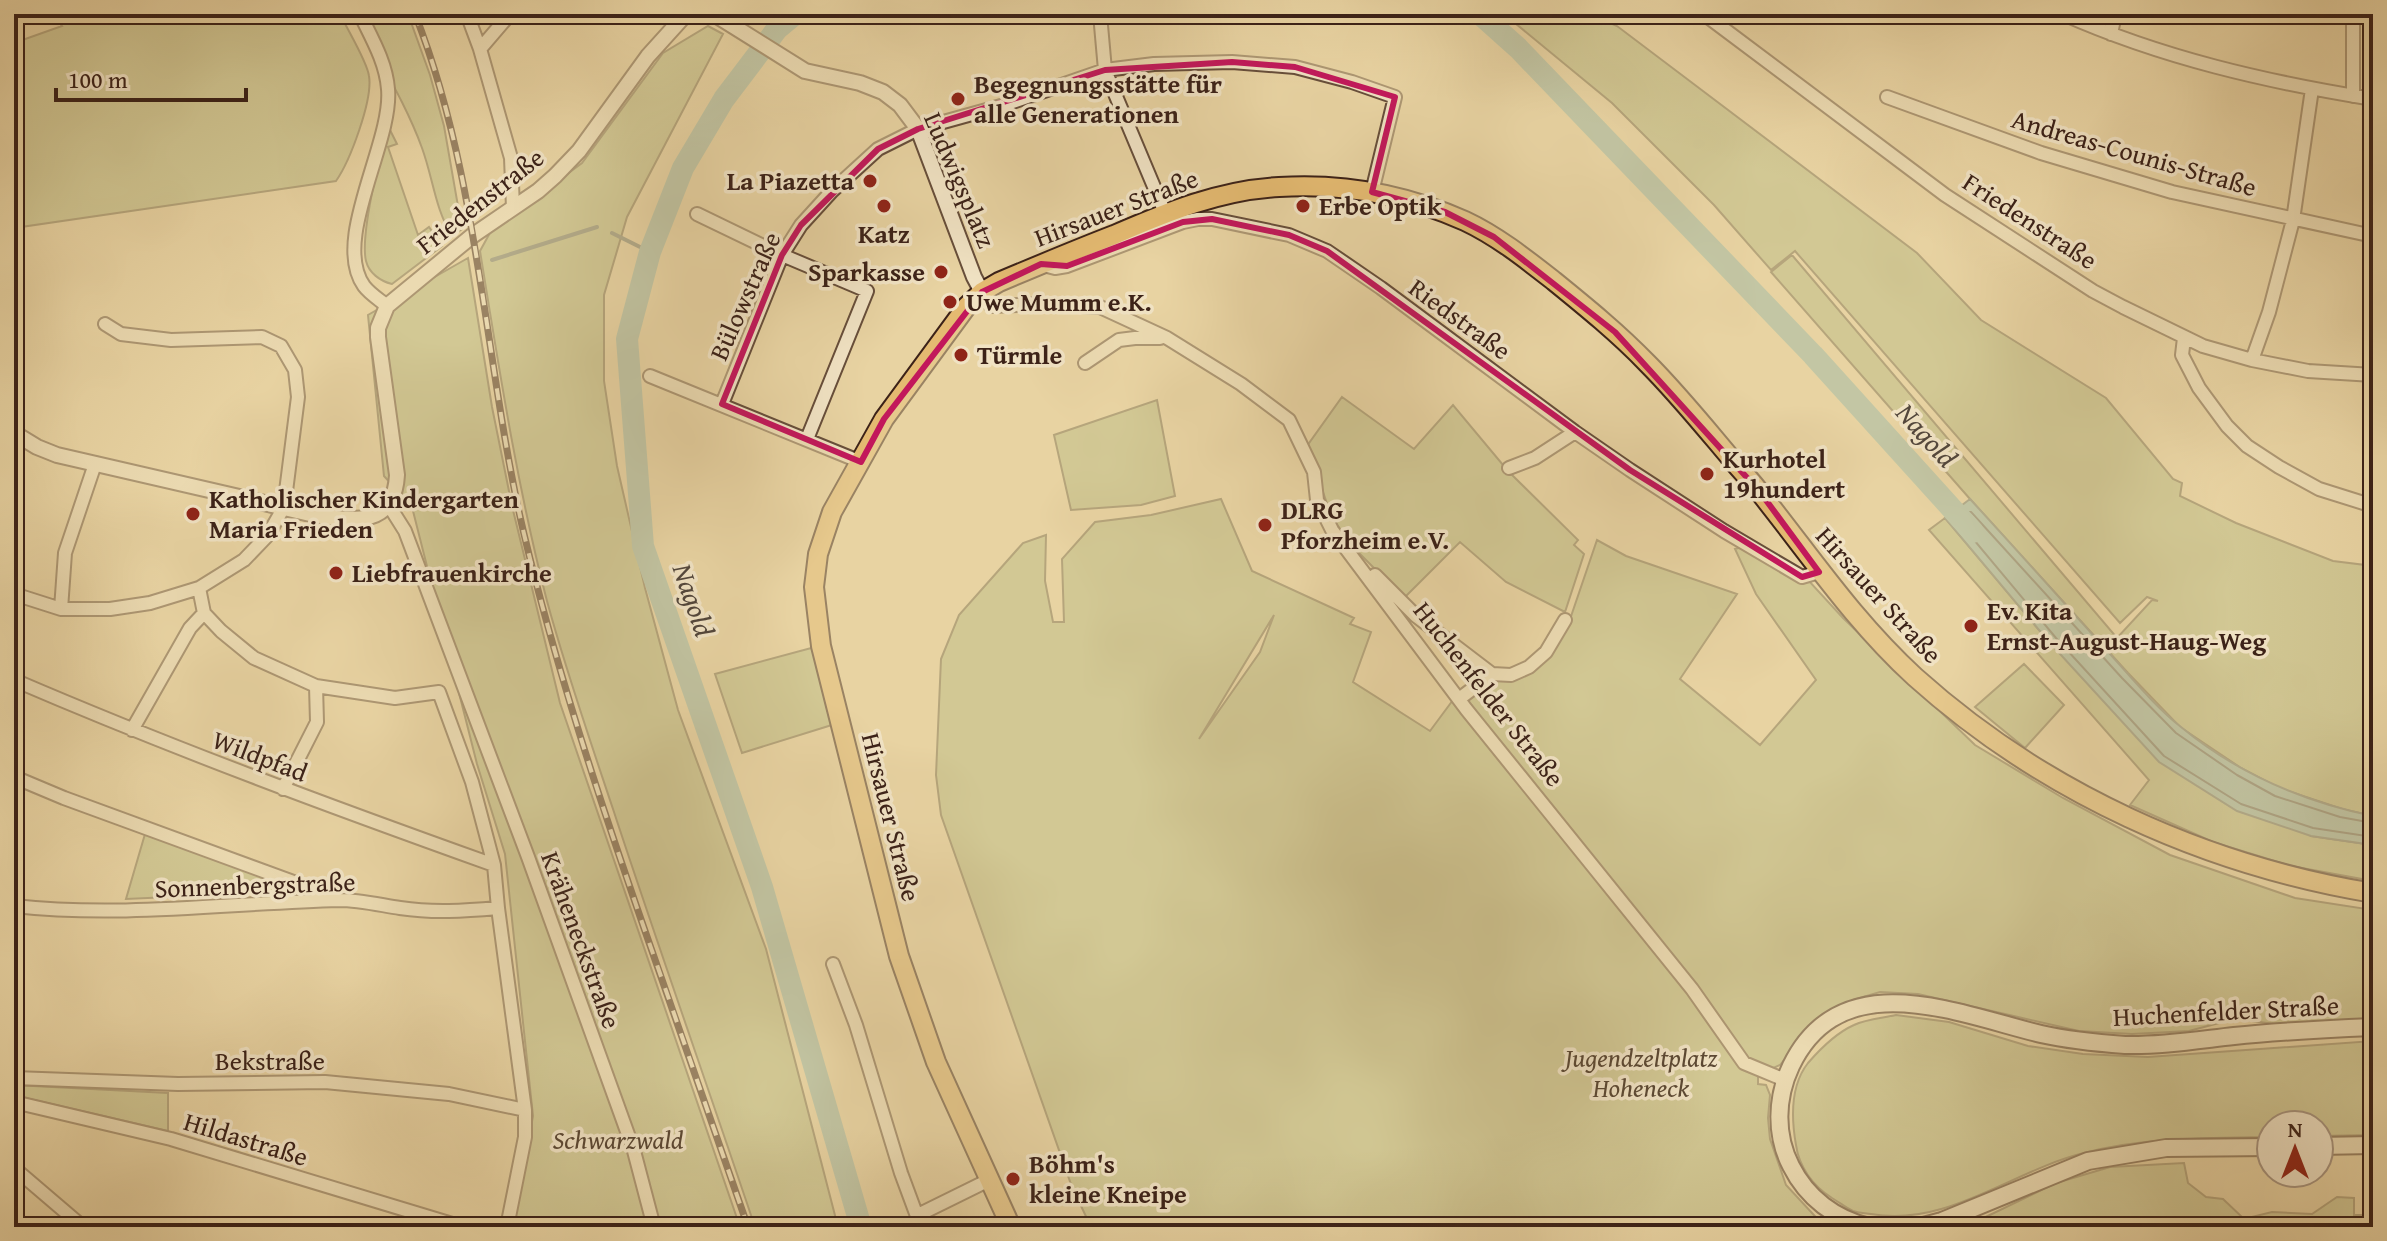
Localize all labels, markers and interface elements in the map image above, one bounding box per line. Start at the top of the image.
scale bar [56,52,246,102]
text: 100 m [68,62,128,97]
place label: Begegnungsstätte für alle Generationen [974,64,1222,133]
marker: Begegnungsstätte für alle Generationen [949,90,967,108]
street label: Andreas-Counis-Straße [2007,99,2261,206]
street label: Ludwigsplatz [914,106,1007,254]
street label: Friedenstraße [407,138,552,263]
street label: Hirsauer Straße [1028,158,1203,257]
place label: La Piazetta [727,161,855,200]
street label: Friedenstraße [1955,162,2105,279]
marker: La Piazetta [861,172,879,190]
place label: Erbe Optik [1319,186,1442,225]
marker: Katz [875,197,893,215]
marker: Erbe Optik [1294,197,1312,215]
place label: Katz [858,214,910,253]
street label: Bülowstraße [699,225,790,366]
place label: Sparkasse [808,252,925,291]
marker: Sparkasse [932,263,950,281]
street label: Riedstraße [1401,268,1520,369]
place label: Uwe Mumm e.K. [966,282,1152,321]
marker: Uwe Mumm e.K. [941,293,959,311]
place label: Türmle [977,335,1063,374]
marker: Türmle [952,346,970,364]
water label: Nagold [1886,392,1968,476]
place label: Kurhotel 19hundert [1723,439,1845,508]
marker: Kurhotel 19hundert [1698,465,1716,483]
place label: Katholischer Kindergarten Maria Frieden [209,479,520,548]
place label: DLRG Pforzheim e.V. [1281,490,1449,559]
marker: Katholischer Kindergarten Maria Frieden [184,505,202,523]
marker: DLRG Pforzheim e.V. [1256,516,1274,534]
street label: Hirsauer Straße [1807,517,1952,672]
place label: Liebfrauenkirche [352,553,552,592]
water label: Nagold [663,557,726,642]
marker: Liebfrauenkirche [327,564,345,582]
place label: Ev. Kita Ernst-August-Haug-Weg [1987,591,2266,660]
street label: Huchenfelder Straße [1404,593,1574,795]
marker: Ev. Kita Ernst-August-Haug-Weg [1962,617,1980,635]
street label: Wildpfad [207,720,314,792]
street label: Hirsauer Straße [852,728,931,905]
street label: Kräheneckstraße [531,846,632,1034]
street label: Sonnenbergstraße [154,862,356,907]
street label: Huchenfelder Straße [2112,985,2340,1036]
park label: Jugendzeltplatz Hoheneck [1561,1038,1718,1107]
street label: Bekstraße [215,1041,325,1080]
street label: Hildastraße [179,1101,313,1176]
north arrow [2255,1109,2335,1189]
text: N [2288,1113,2303,1145]
park label: Schwarzwald [553,1120,683,1159]
place label: Böhm's kleine Kneipe [1029,1144,1187,1213]
marker: Böhm's kleine Kneipe [1004,1170,1022,1188]

